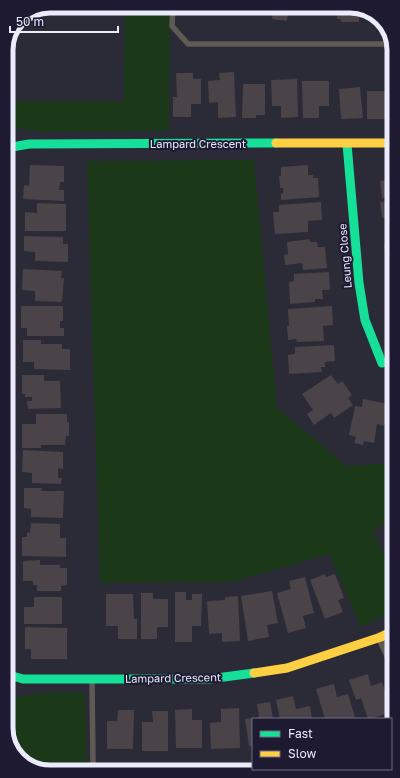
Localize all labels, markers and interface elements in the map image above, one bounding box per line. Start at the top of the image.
scale bar [10,8,118,34]
text: 50 m [16,14,44,29]
street label: Lampard Crescent [150,137,246,150]
street label: Leung Close [335,223,354,289]
street label: Lampard Crescent [125,670,221,685]
legend [252,718,392,770]
text: Fast [288,726,313,741]
text: Slow [288,746,316,761]

